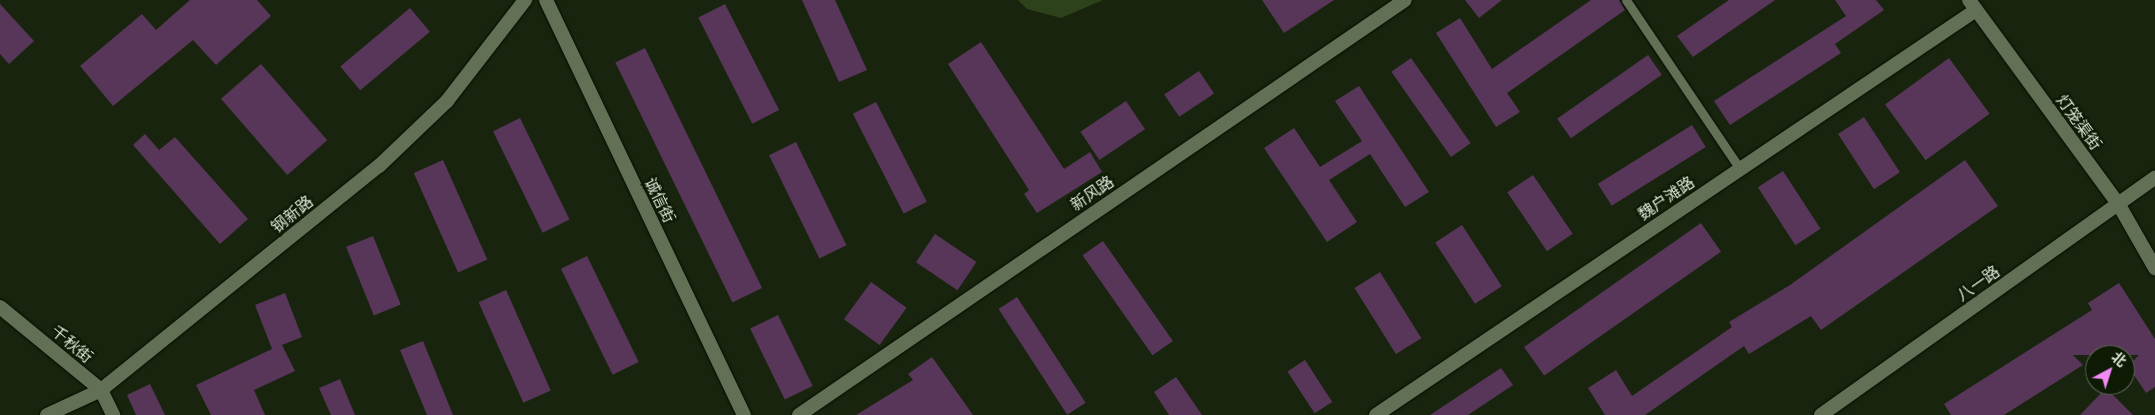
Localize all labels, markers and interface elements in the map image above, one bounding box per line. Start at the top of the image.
street label: 灯笼渠街 [2052,90,2106,154]
street label: 新风路 [1067,172,1117,214]
street label: 魏户滩路 [1634,172,1698,224]
street label: 诚信街 [641,174,679,226]
street label: 钢新路 [267,191,317,237]
street label: 八一路 [1953,261,2003,305]
street label: 千秋街 [47,321,97,367]
north arrow [2085,345,2135,395]
text: 北 [2108,348,2130,371]

